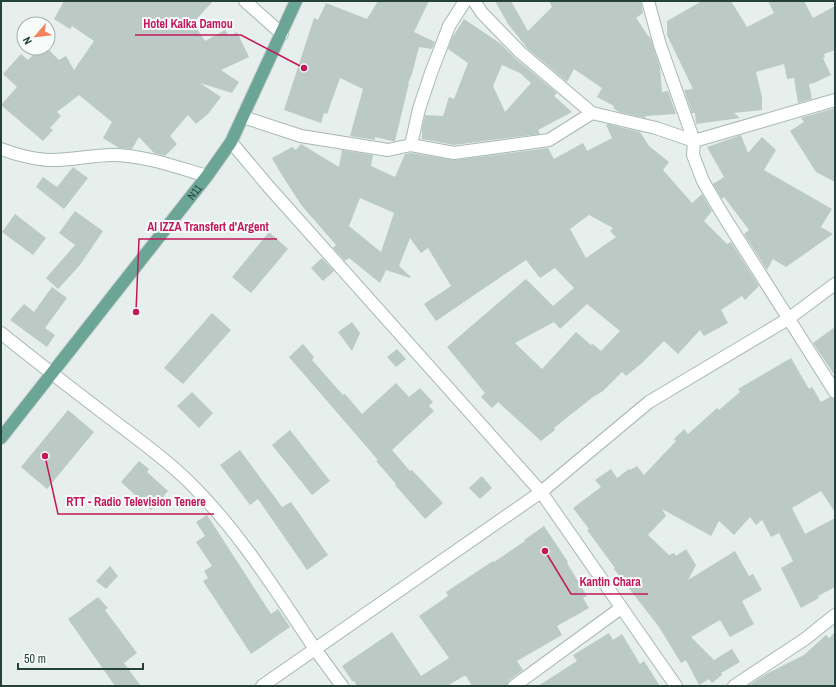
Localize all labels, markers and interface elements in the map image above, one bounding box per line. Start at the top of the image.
callout: Hotel Kalka Damou [135,11,241,35]
north arrow [16,16,56,56]
text: Hotel Kalka Damou [143,16,233,32]
text: N [19,35,35,47]
street label: N11 [184,181,205,203]
callout: Al IZZA Transfert d'Argent [139,215,277,239]
text: Al IZZA Transfert d'Argent [147,219,270,235]
callout: RTT - Radio Television Tenere [58,490,214,514]
text: RTT - Radio Television Tenere [66,494,206,510]
callout: Kantin Chara [571,570,648,594]
text: Kantin Chara [579,574,641,590]
scale bar [18,645,143,671]
text: 50 m [24,651,46,667]

